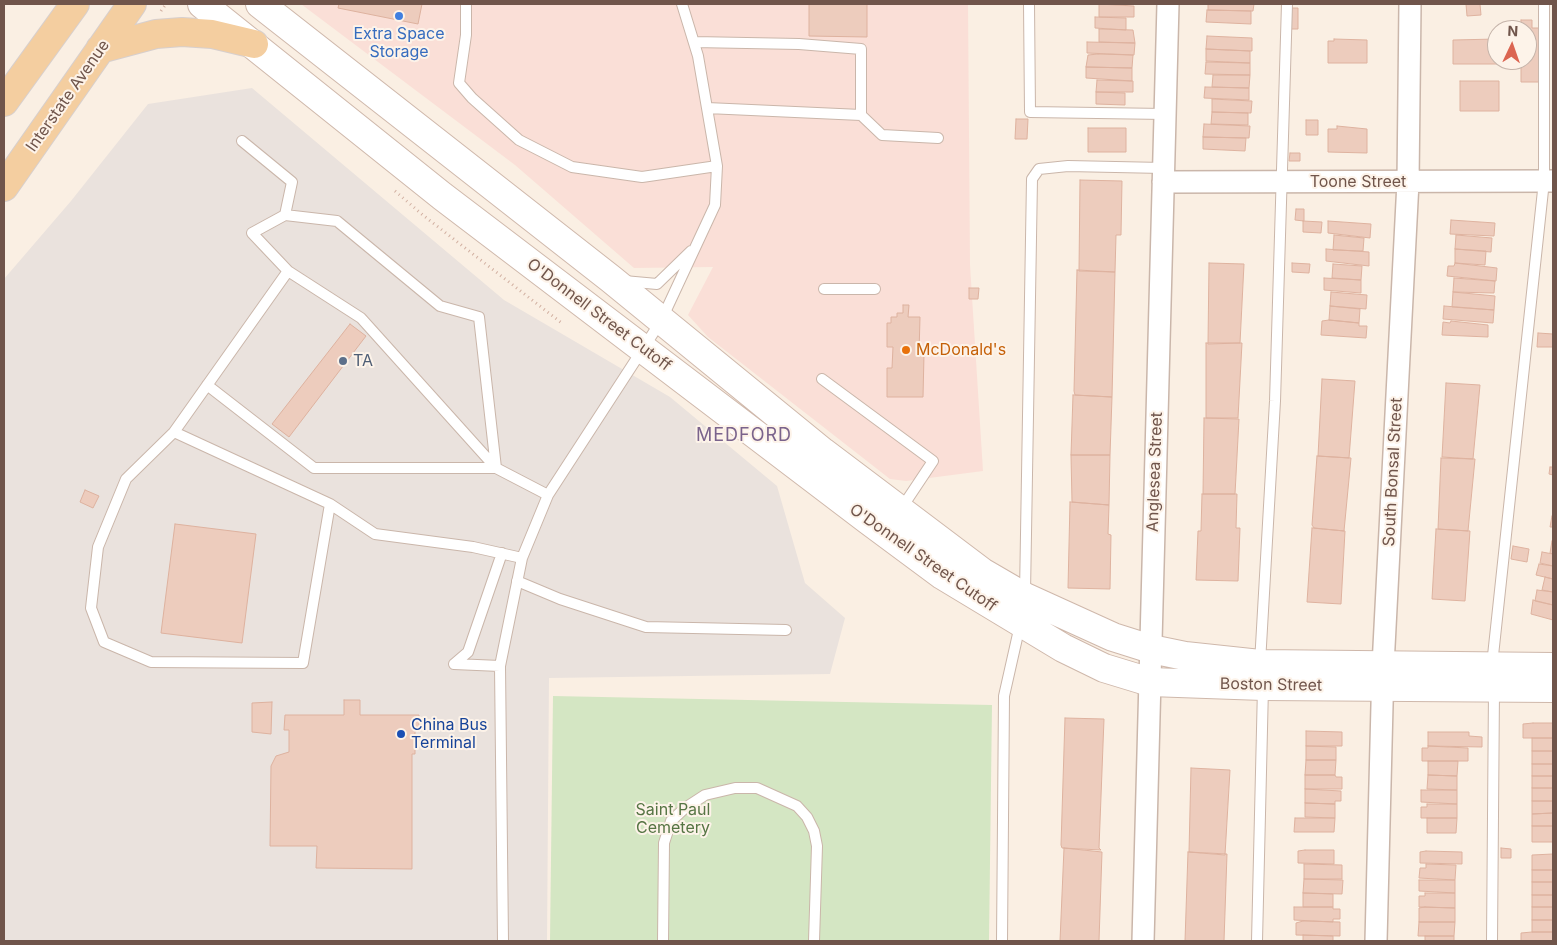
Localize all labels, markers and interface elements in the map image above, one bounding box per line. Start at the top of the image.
marker: Extra Space Storage [393,10,405,22]
north arrow [1487,20,1537,70]
text: N [1507,22,1519,39]
place label: Extra Space Storage [353,24,445,62]
street label: Interstate Avenue [22,36,114,156]
street label: Toone Street [1310,172,1406,192]
street label: O'Donnell Street Cutoff [523,255,675,375]
place label: McDonald's [916,340,1006,360]
marker: McDonald's [900,344,912,356]
place label: TA [353,351,373,371]
marker: TA [337,355,349,367]
street label: South Bonsal Street [1380,397,1406,547]
street label: Anglesea Street [1143,412,1167,532]
district label: MEDFORD [695,425,793,447]
street label: O'Donnell Street Cutoff [846,500,1000,616]
street label: Boston Street [1220,675,1322,695]
place label: China Bus Terminal [411,715,487,753]
marker: China Bus Terminal [395,728,407,740]
park label: Saint Paul Cemetery [636,800,710,838]

